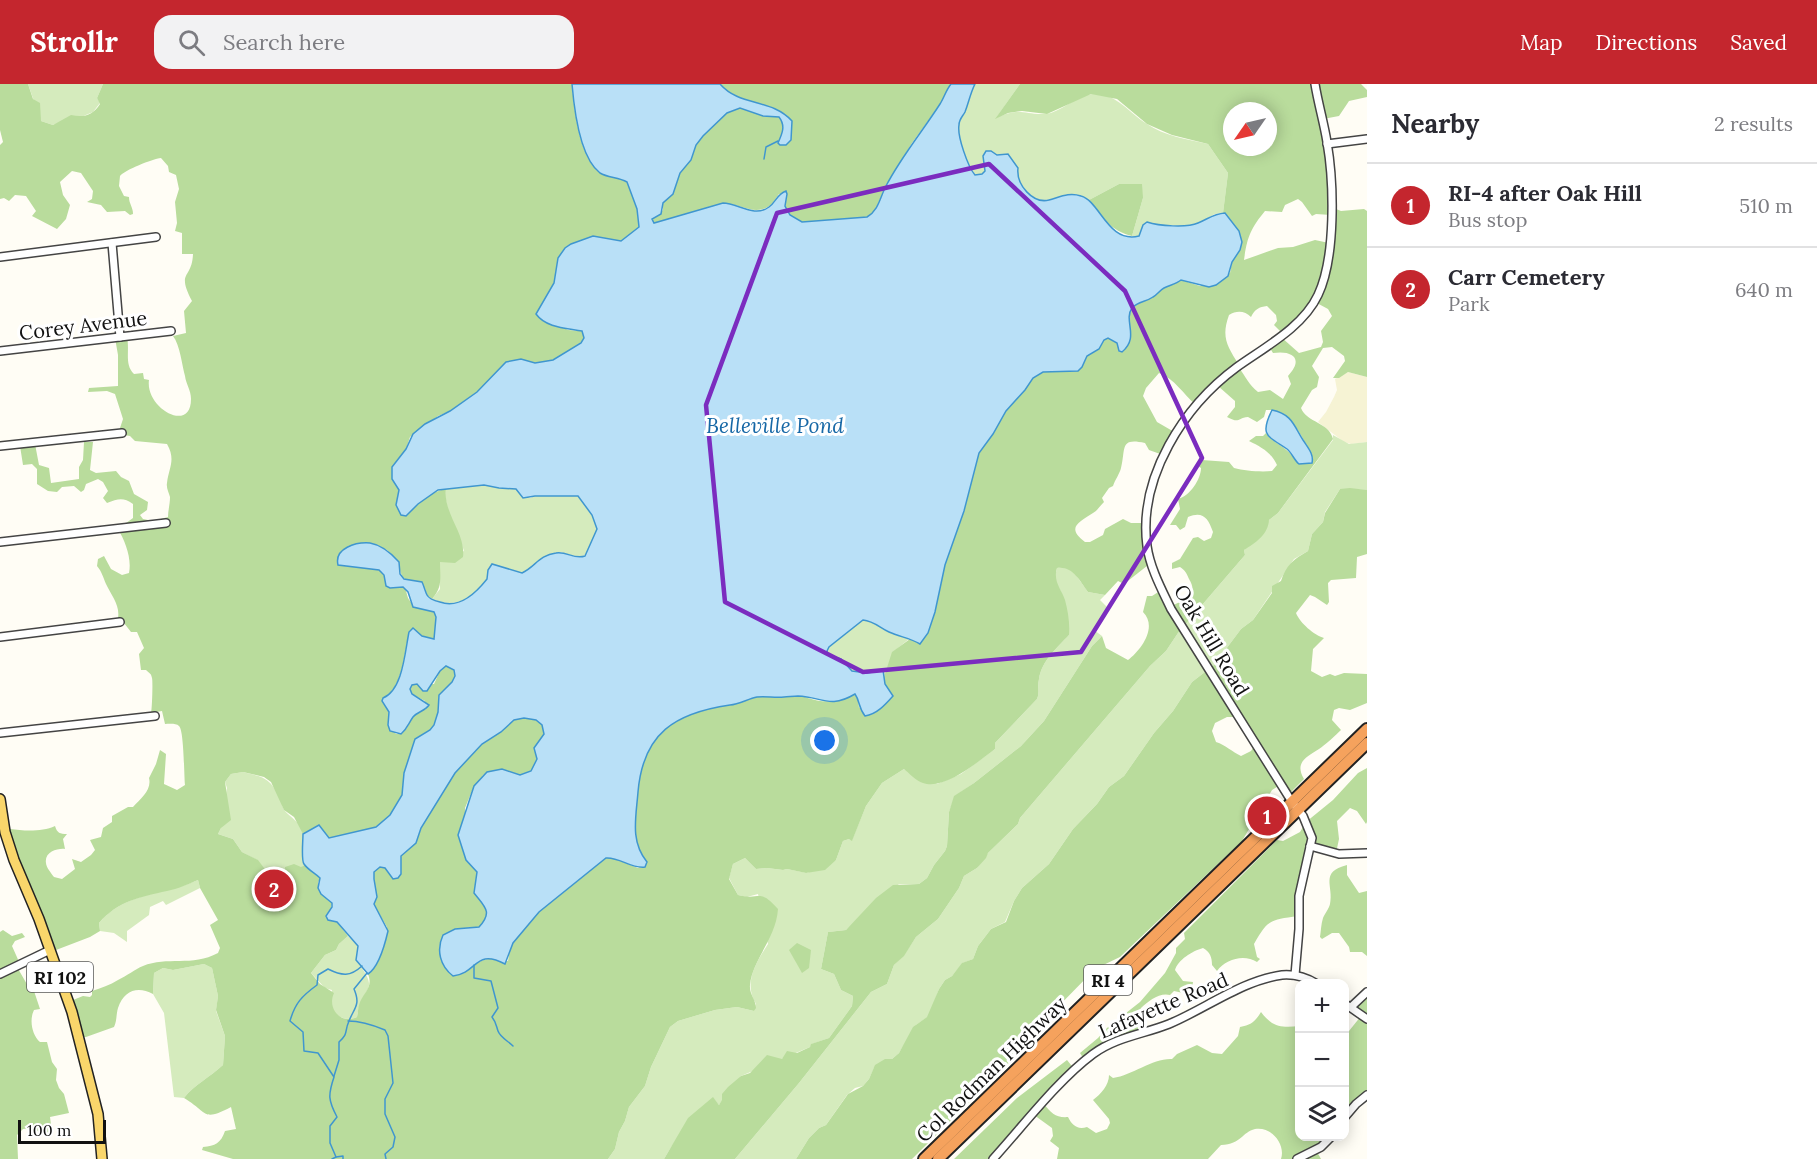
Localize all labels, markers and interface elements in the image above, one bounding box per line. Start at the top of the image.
search box [154,15,574,69]
text: Strollr [30,24,118,60]
icon: search [175,26,208,59]
text: Search here [223,28,345,56]
text: Map [1520,29,1563,56]
text: Directions [1596,29,1697,56]
text: Saved [1730,29,1787,56]
north arrow [1223,102,1277,156]
text: Nearby [1391,107,1479,140]
text: 2 results [1714,111,1793,136]
text: RI-4 after Oak Hill [1448,179,1642,207]
text: 1 [1406,193,1415,218]
text: 510 m [1739,193,1793,218]
text: Bus stop [1448,207,1527,232]
text: Carr Cemetery [1448,263,1605,291]
text: 2 [1405,277,1416,302]
text: 640 m [1735,277,1793,302]
text: Park [1448,291,1490,316]
street label: Corey Avenue [18,305,149,345]
water label: Belleville Pond [706,412,844,439]
street label: Oak Hill Road [1169,580,1255,700]
your location [810,726,839,755]
pin: 1 [1248,794,1286,838]
pin: 2 [254,866,294,912]
road number: RI 102 [27,962,93,992]
road number: RI 4 [1084,965,1132,995]
street label: Lafayette Road [1094,966,1232,1044]
map controls [1295,979,1349,1141]
button: + [1295,979,1349,1033]
street label: Col Rodman Highway [911,991,1072,1147]
button: − [1295,1033,1349,1087]
button: layers [1295,1087,1349,1141]
scale bar [18,1117,106,1144]
text: 100 m [27,1120,71,1140]

